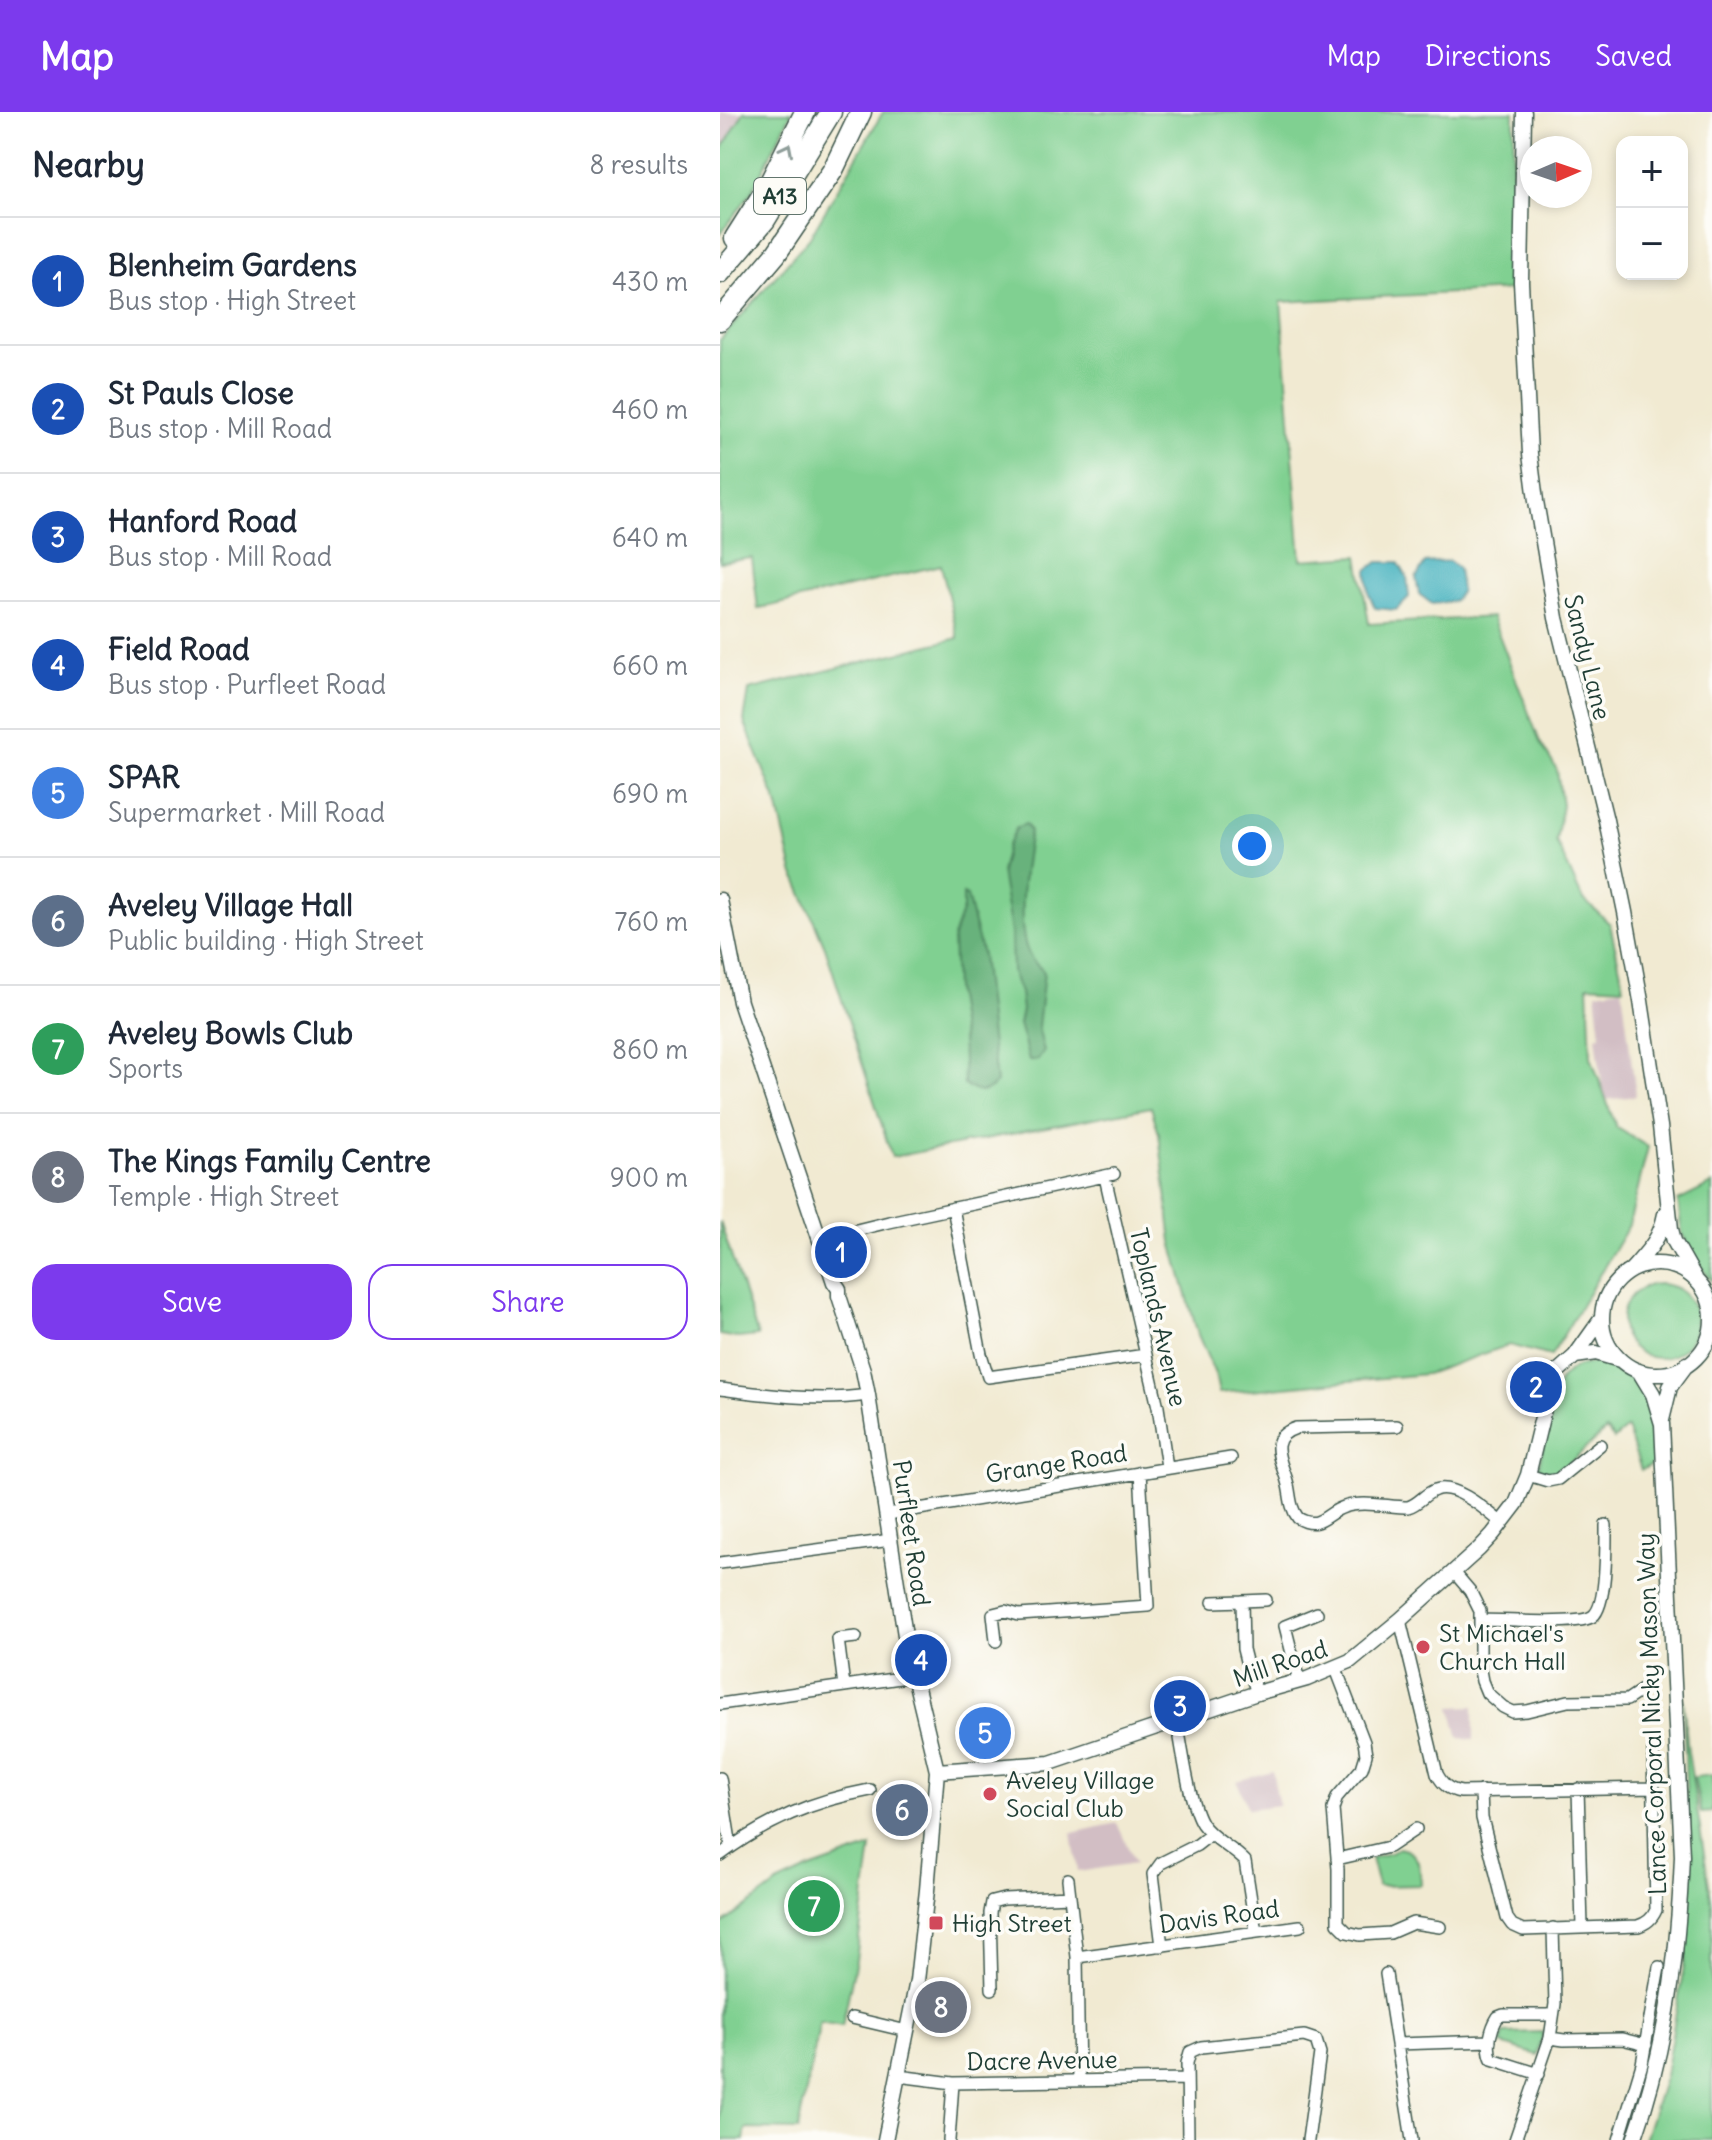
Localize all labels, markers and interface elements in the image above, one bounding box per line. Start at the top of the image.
text: Map [40,33,114,80]
text: Map [1326,38,1381,74]
text: Directions [1425,38,1551,74]
text: Saved [1595,38,1672,74]
north arrow [1520,136,1592,208]
map controls [1616,136,1688,280]
button: + [1616,136,1688,208]
one-way arrow [777,142,793,157]
text: Nearby [32,143,145,186]
text: 8 results [590,148,688,181]
road number: A13 [754,178,806,214]
button: − [1616,208,1688,280]
text: Blenheim Gardens [108,246,357,284]
text: 1 [53,265,63,298]
text: 430 m [612,265,688,298]
text: Bus stop · High Street [108,284,356,317]
text: St Pauls Close [108,374,294,412]
text: 2 [51,393,65,426]
text: 460 m [612,393,688,426]
text: Bus stop · Mill Road [108,412,332,445]
text: Hanford Road [108,502,297,540]
text: 3 [51,521,65,554]
text: 640 m [612,521,688,554]
text: Bus stop · Mill Road [108,540,332,573]
street label: Sandy Lane [1558,591,1618,723]
text: Field Road [108,630,250,668]
text: 4 [50,649,66,682]
text: 660 m [612,649,688,682]
text: Bus stop · Purfleet Road [108,668,386,701]
text: SPAR [108,758,180,796]
text: 5 [51,777,65,810]
text: 690 m [612,777,688,810]
text: Supermarket · Mill Road [108,796,385,829]
your location [1232,826,1272,866]
text: Aveley Village Hall [108,886,353,924]
text: 6 [50,905,66,938]
text: 760 m [614,905,688,938]
text: Public building · High Street [108,924,424,957]
text: Aveley Bowls Club [108,1014,353,1052]
text: 7 [52,1033,64,1066]
text: 860 m [612,1033,688,1066]
text: Sports [108,1052,183,1085]
text: The Kings Family Centre [108,1142,431,1180]
text: 8 [51,1161,65,1194]
text: 900 m [610,1161,688,1194]
text: Temple · High Street [108,1180,339,1213]
pin: 1 [815,1222,867,1282]
street label: Toplands Avenue [1124,1225,1194,1409]
button: Save [32,1264,352,1340]
button: Share [368,1264,688,1340]
pin: 2 [1510,1357,1562,1417]
street label: Grange Road [983,1437,1129,1489]
street label: Purfleet Road [887,1458,937,1608]
street label: Lance Corporal Nicky Mason Way [1630,1533,1672,1895]
place label: St Michael's Church Hall [1439,1618,1566,1676]
pin: 4 [895,1630,947,1690]
street label: Mill Road [1229,1633,1331,1693]
marker: St Michael's Church Hall [1414,1638,1432,1656]
pin: 3 [1154,1676,1206,1736]
pin: 5 [959,1703,1011,1763]
place label: Aveley Village Social Club [1006,1765,1155,1823]
pin: 6 [876,1780,928,1840]
marker: Aveley Village Social Club [981,1785,999,1803]
pin: 7 [788,1876,840,1936]
street label: Davis Road [1157,1893,1281,1939]
place label: High Street [952,1908,1072,1938]
marker: High Street [927,1914,945,1932]
pin: 8 [915,1977,967,2037]
street label: Dacre Avenue [966,2044,1118,2076]

